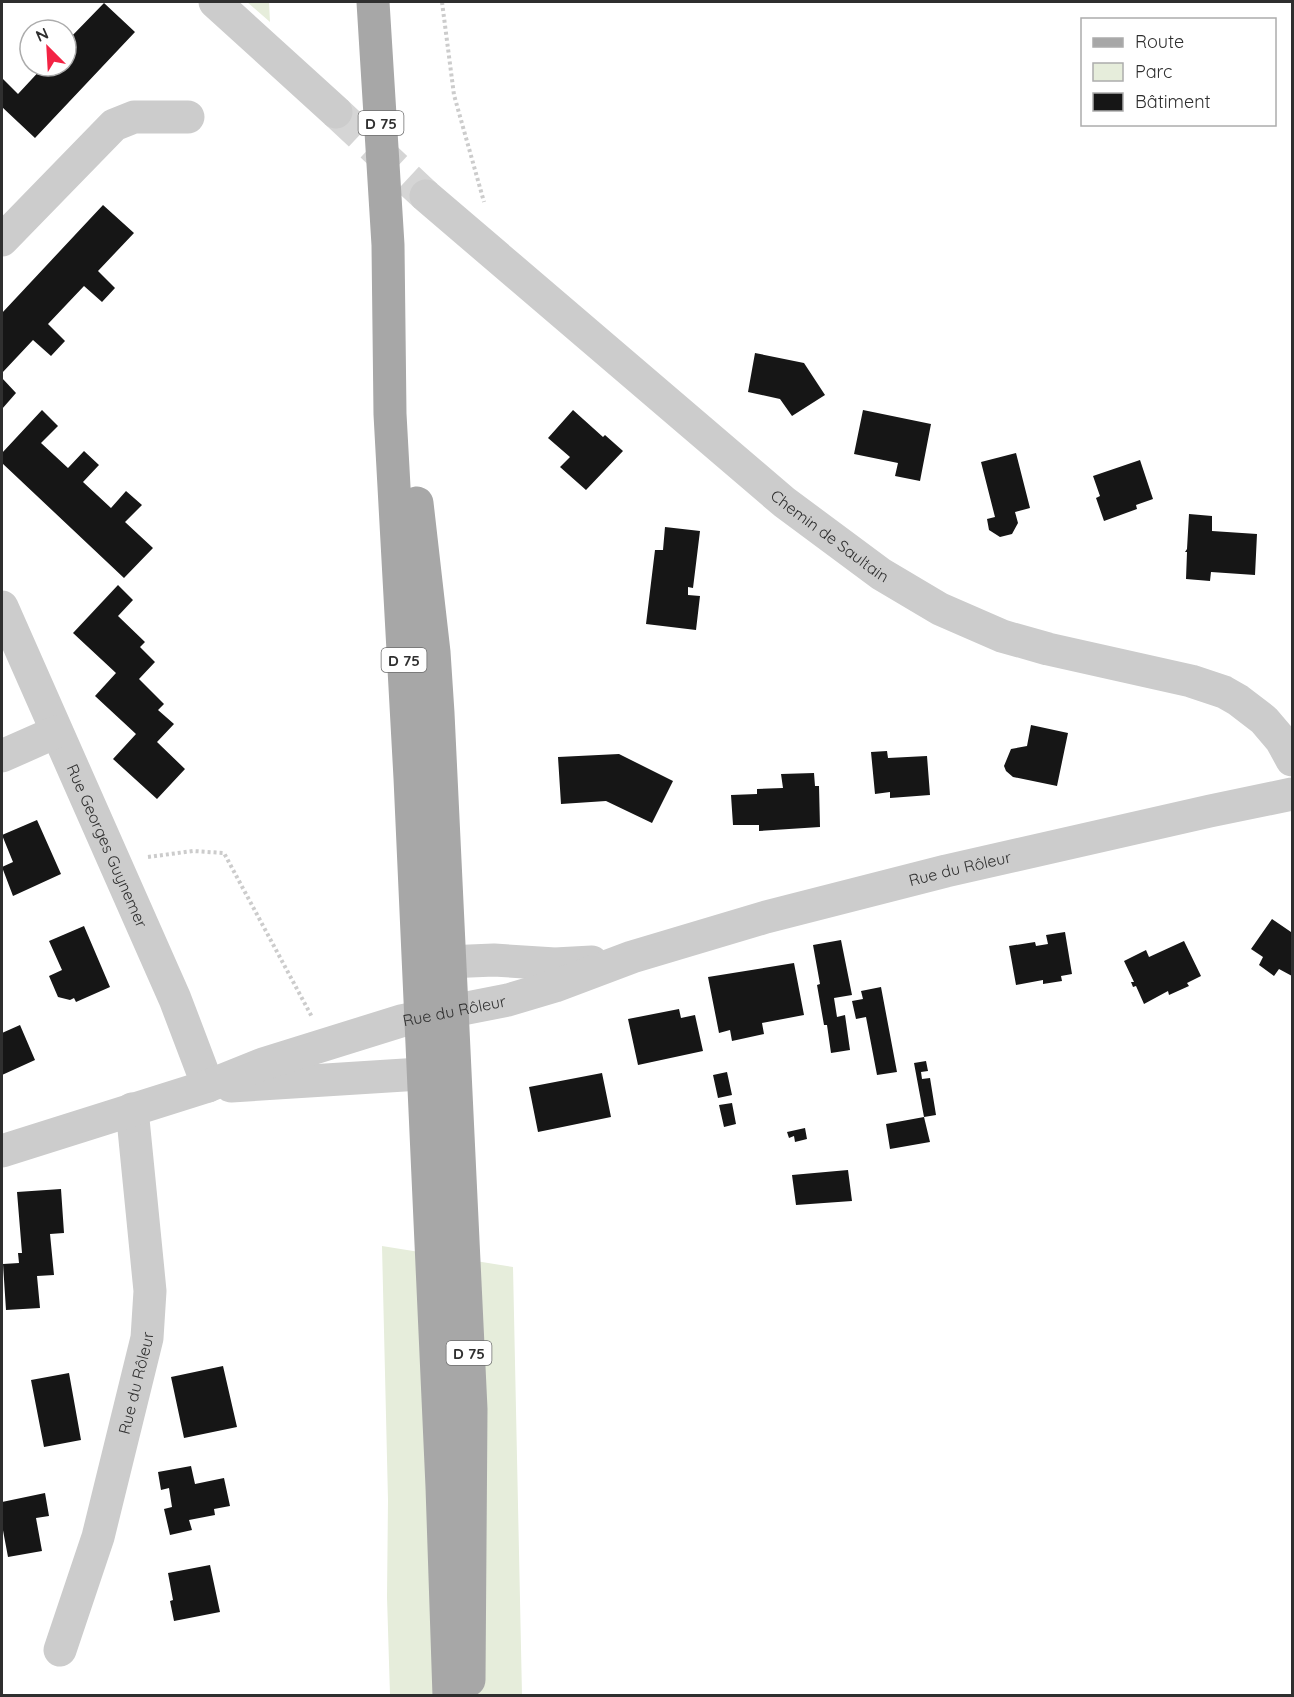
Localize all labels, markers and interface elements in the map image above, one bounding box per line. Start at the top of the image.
north arrow [18,18,78,78]
legend [1081,18,1276,126]
text: N [32,23,51,46]
text: Route [1135,30,1184,53]
text: Parc [1135,60,1172,83]
text: Bâtiment [1135,90,1211,113]
road number: D 75 [358,111,404,135]
street label: Chemin de Saultain [767,485,893,586]
road number: D 75 [382,648,426,672]
street label: Rue Georges Guynemer [63,761,152,931]
street label: Rue du Rôleur [907,846,1013,890]
street label: Rue du Rôleur [401,991,508,1030]
street label: Rue du Rôleur [114,1331,157,1436]
road number: D 75 [446,1341,492,1365]

